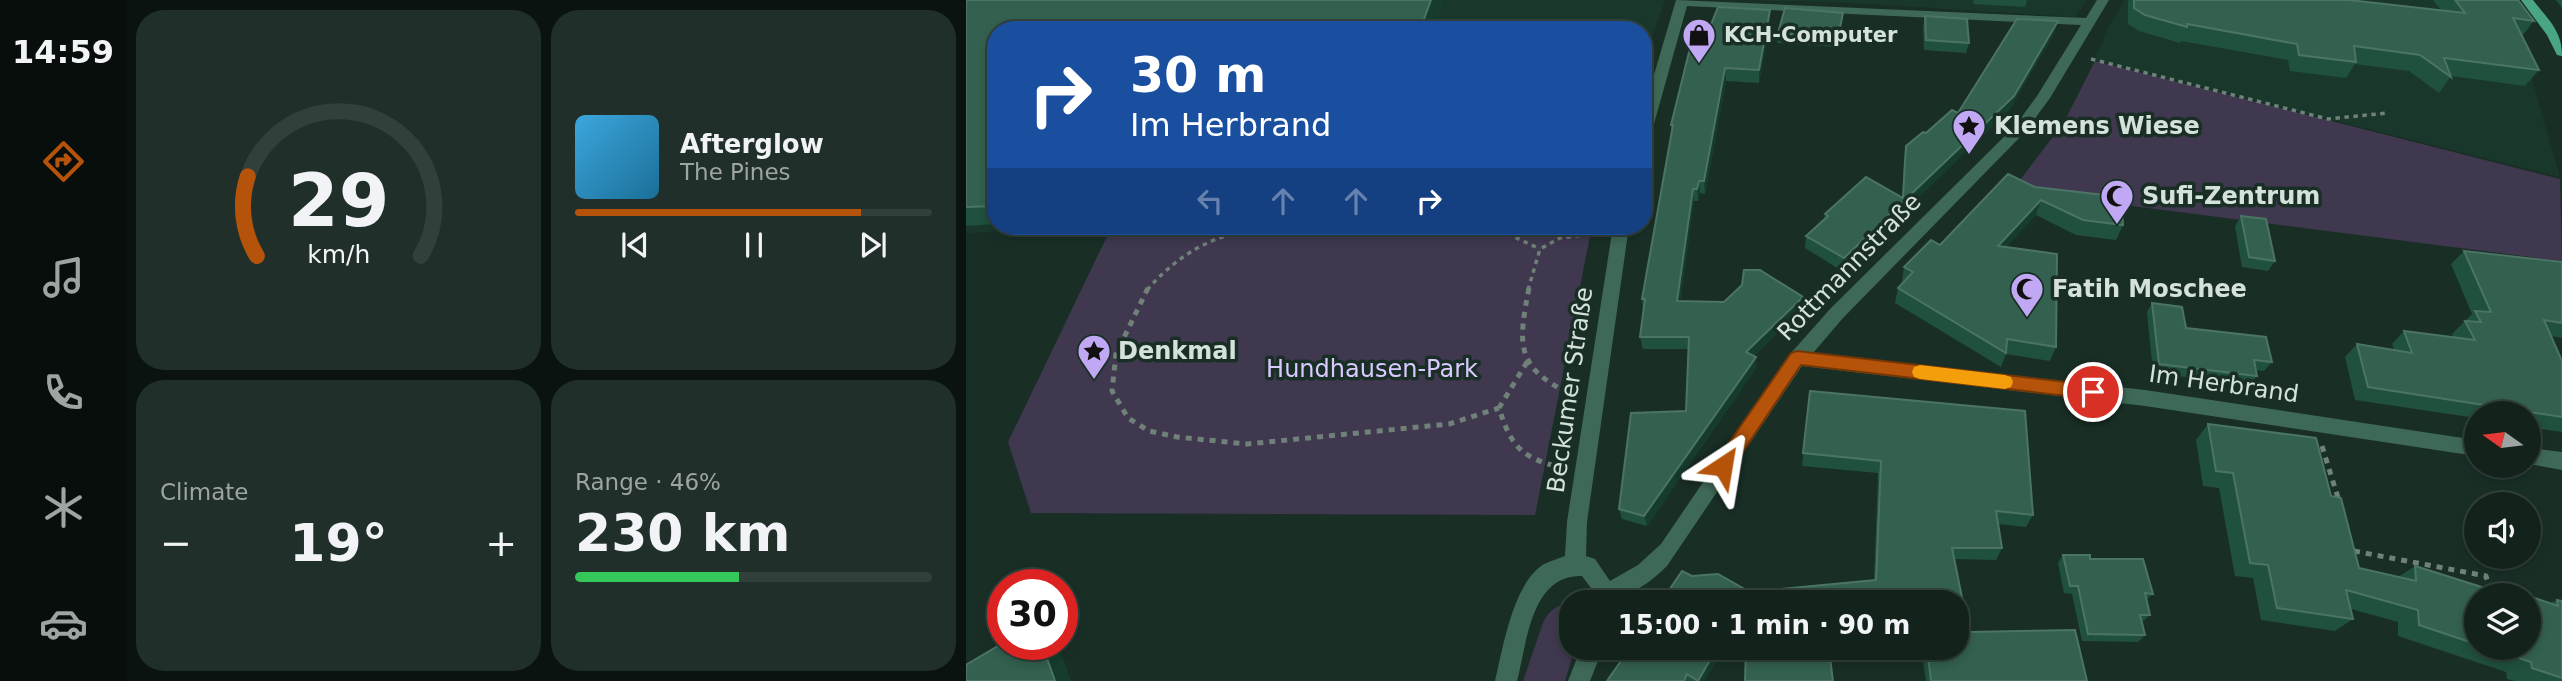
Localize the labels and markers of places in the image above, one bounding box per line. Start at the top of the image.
shop icon: KCH-Computer [1680,16,1718,65]
place label: KCH-Computer [1724,23,1898,47]
place icon: Klemens Wiese [1950,107,1988,156]
place label: Klemens Wiese [1994,112,2200,140]
mosque icon: Sufi-Zentrum [2098,177,2136,226]
place label: Sufi-Zentrum [2142,182,2320,210]
mosque icon: Fatih Moschee [2008,270,2046,319]
place label: Fatih Moschee [2052,275,2247,303]
place icon: Denkmal [1075,332,1113,381]
place label: Denkmal [1118,337,1237,365]
pin [2063,362,2123,422]

